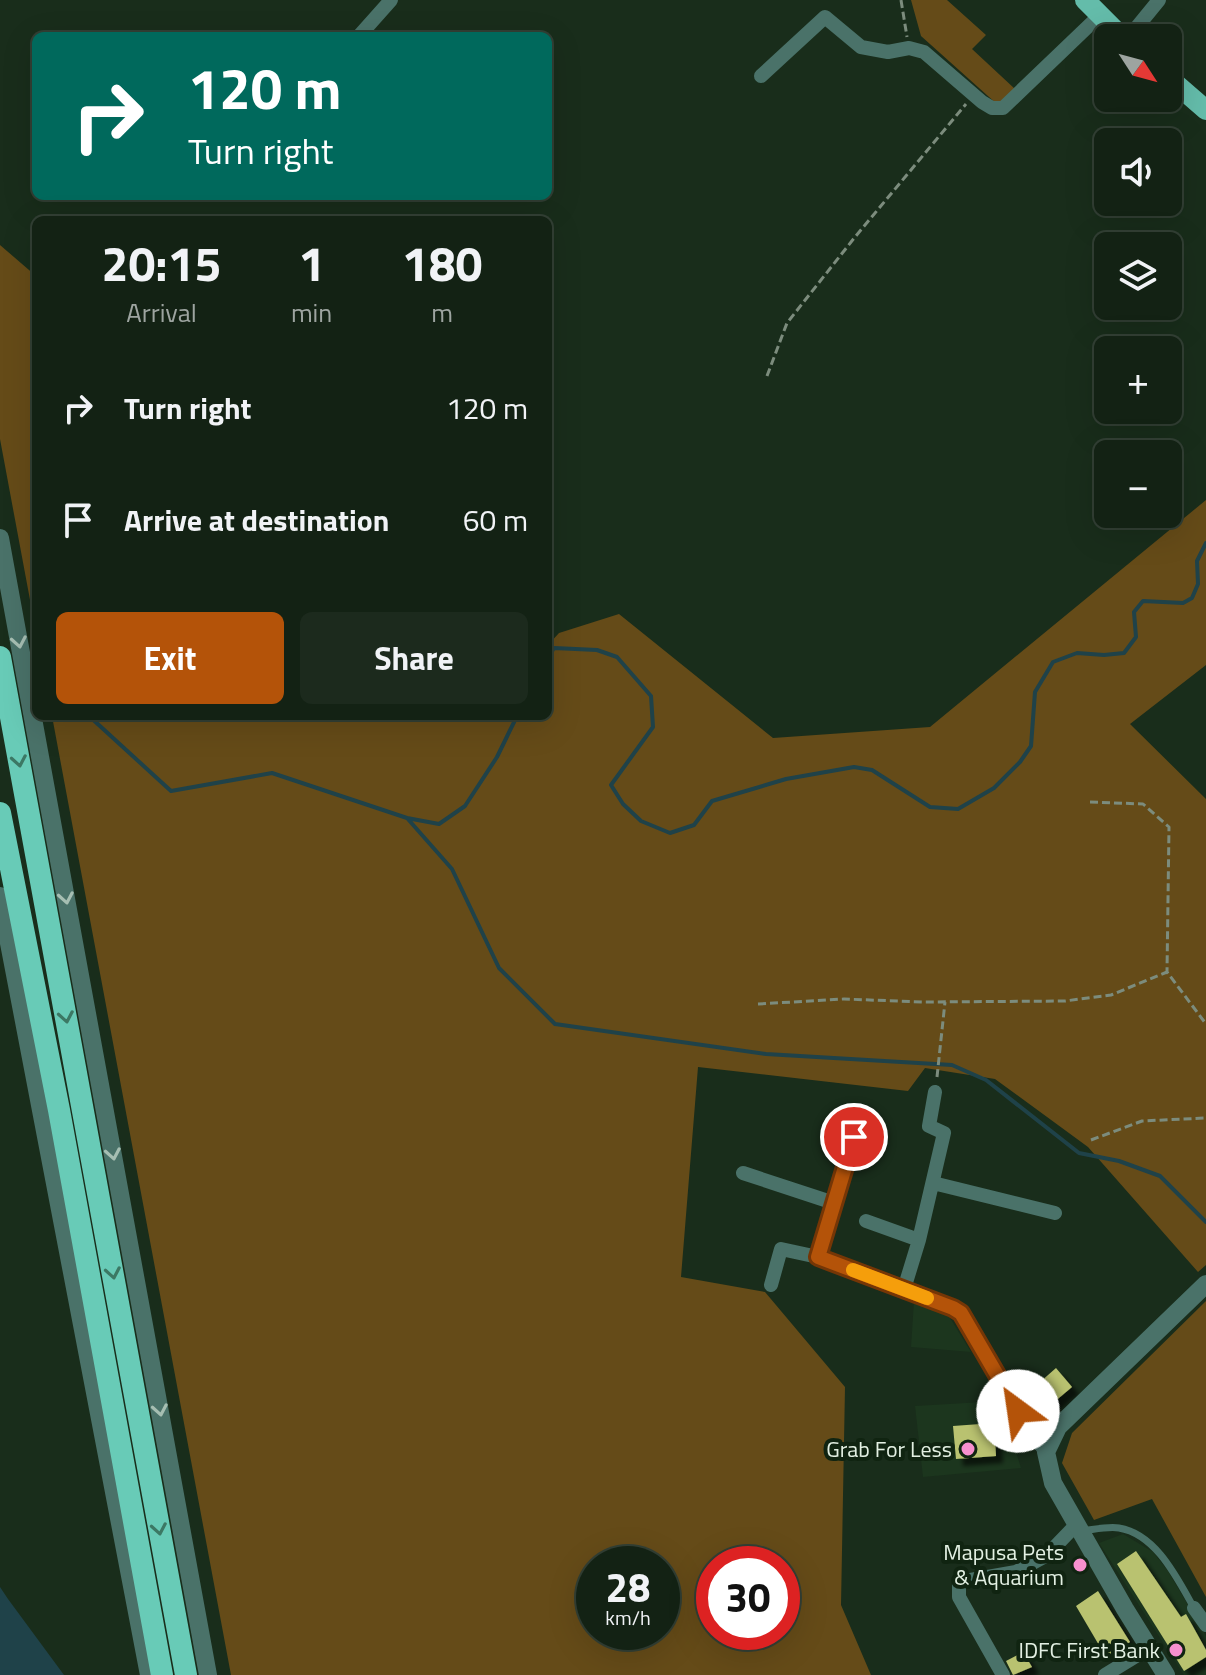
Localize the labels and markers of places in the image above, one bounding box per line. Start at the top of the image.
pin [820,1103,888,1171]
place label: Grab For Less [826,1432,952,1466]
marker: Grab For Less [959,1440,977,1458]
place label: Mapusa Pets & Aquarium [943,1535,1064,1594]
marker: Mapusa Pets & Aquarium [1071,1556,1089,1574]
place label: IDFC First Bank [1019,1633,1160,1667]
marker: IDFC First Bank [1167,1641,1185,1659]

